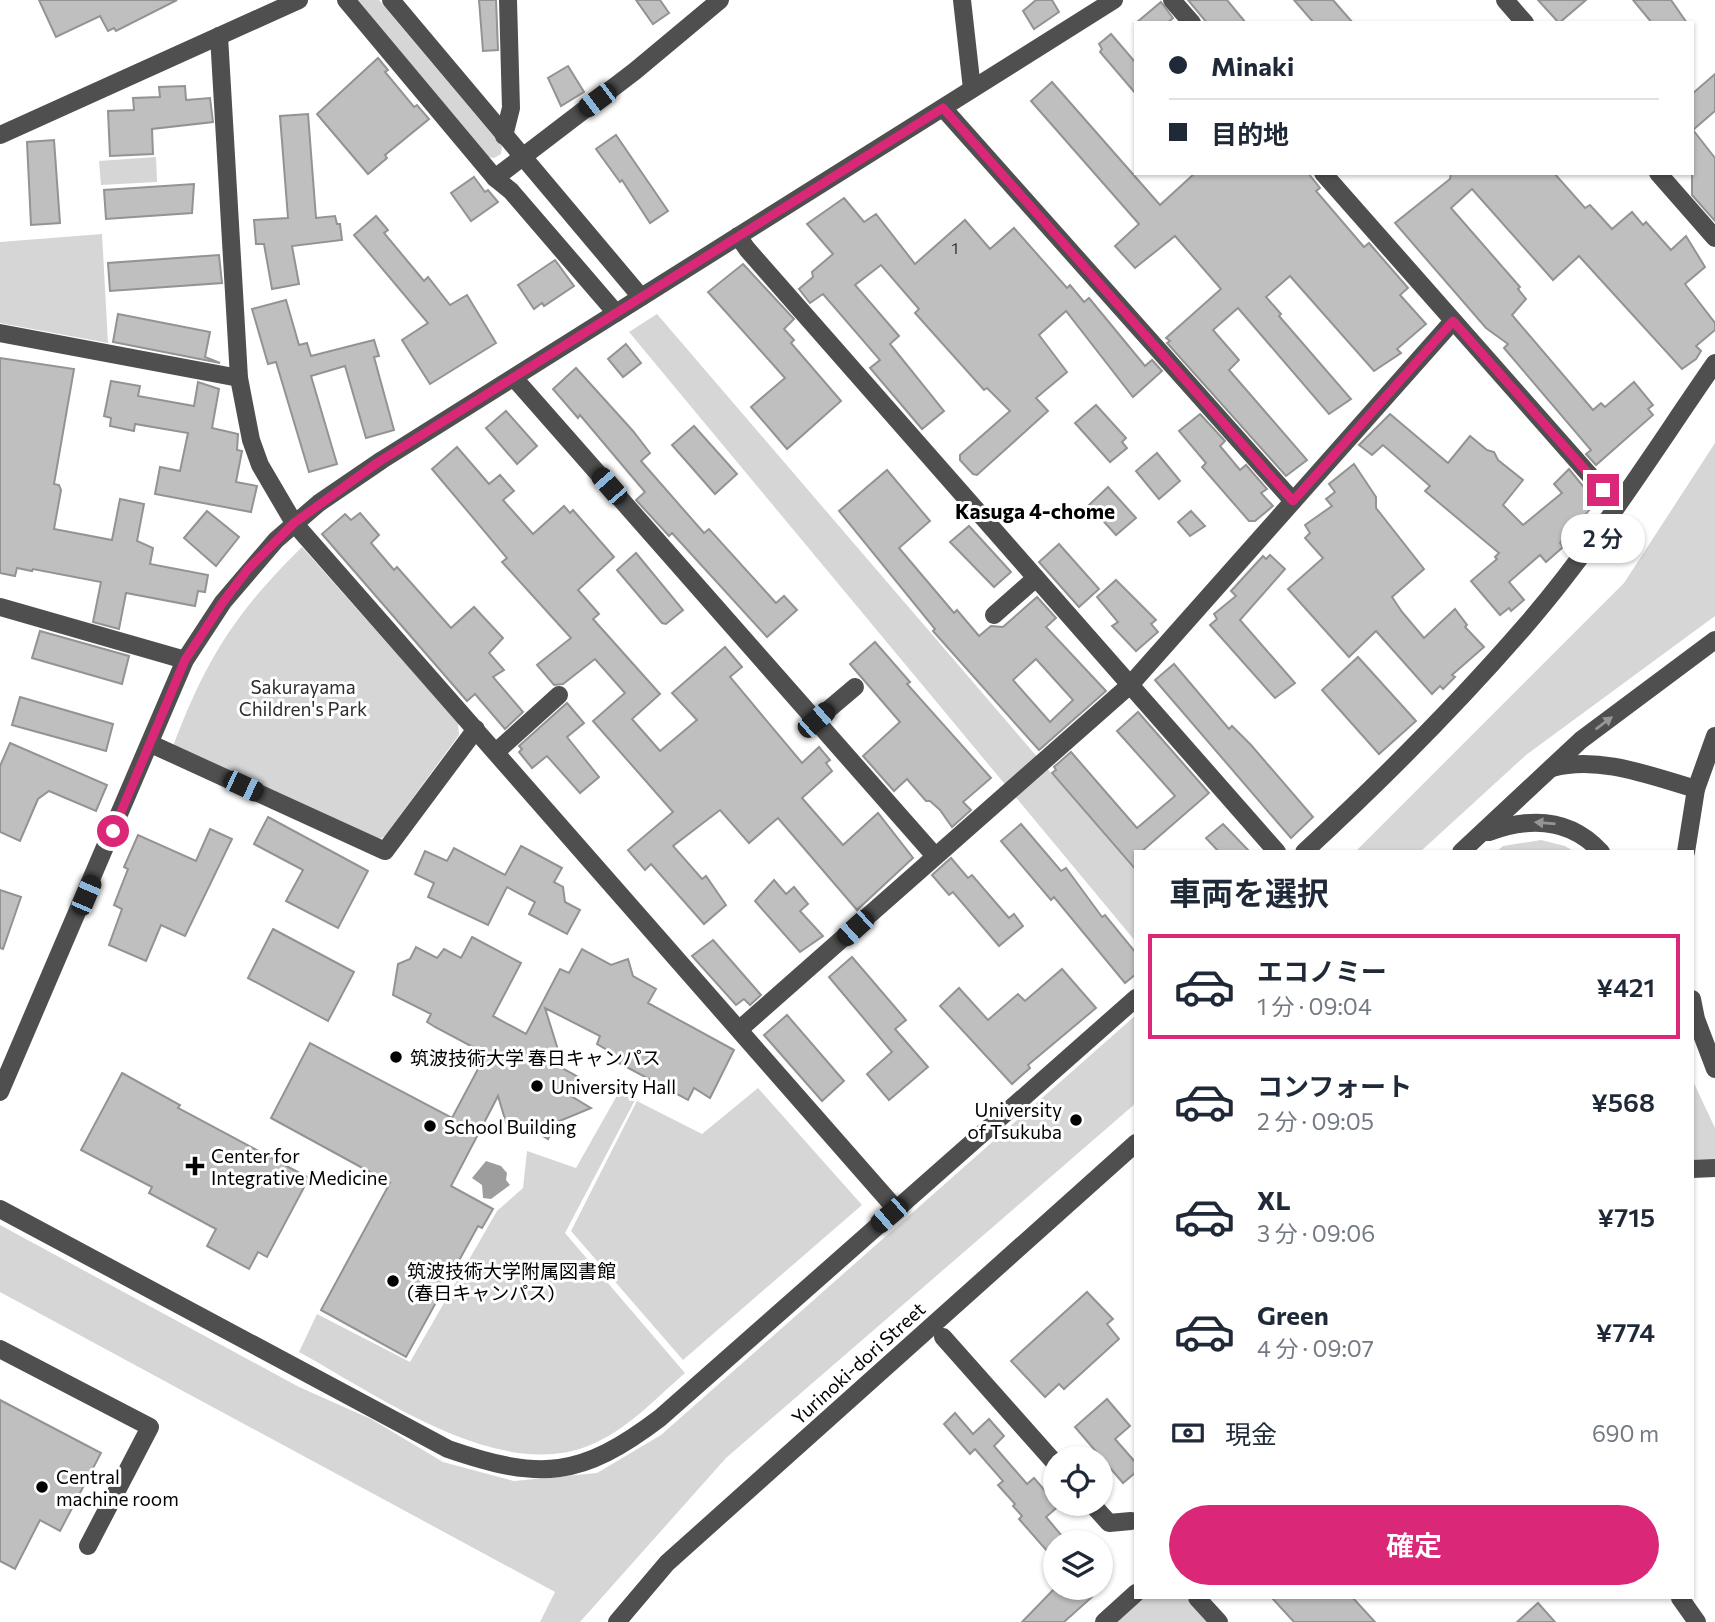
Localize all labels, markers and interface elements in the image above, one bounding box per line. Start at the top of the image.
text: Minaki [1211,50,1294,81]
car [574,79,621,121]
text: 目的地 [1211,118,1289,149]
house number: 1 [952,238,958,257]
car [588,463,631,509]
route end [1587,474,1619,506]
district label: Kasuga 4-chome [955,498,1115,523]
callout: 2 分 [1561,514,1645,564]
text: 2 分 [1583,524,1623,552]
park label: Sakurayama Children's Park [239,675,367,720]
car [794,698,839,742]
one-way arrow [1594,716,1613,730]
car [220,768,267,804]
route start [97,815,129,847]
one-way arrow [1534,817,1556,828]
car [69,872,104,918]
text: 車両を選択 [1169,872,1329,912]
car [833,906,878,950]
icon: car [1173,955,1236,1018]
text: エコノミー [1257,955,1387,986]
text: ¥421 [1597,971,1655,1002]
text: 1 分 · 09:04 [1257,992,1372,1020]
place label: 筑波技術大学 春日キャンパス [410,1046,661,1069]
marker: 筑波技術大学 春日キャンパス [388,1049,404,1065]
icon: car [1173,1070,1236,1133]
text: コンフォート [1257,1070,1412,1101]
place label: University Hall [551,1075,676,1098]
marker: University Hall [529,1078,545,1094]
text: ¥568 [1591,1086,1655,1117]
place label: University of Tsukuba [968,1098,1062,1143]
text: 2 分 · 09:05 [1257,1107,1374,1135]
marker: University of Tsukuba [1068,1112,1084,1128]
place label: School Building [444,1115,576,1138]
marker: School Building [422,1118,438,1134]
place label: Center for Integrative Medicine [211,1144,387,1189]
marker: Center for Integrative Medicine [185,1156,205,1176]
text: XL [1257,1184,1291,1215]
icon: car [1173,1185,1236,1248]
car [867,1193,912,1237]
text: ¥715 [1598,1201,1655,1232]
text: 3 分 · 09:06 [1257,1219,1375,1247]
place label: 筑波技術大学附属図書館 (春日キャンパス) [407,1259,616,1304]
marker: 筑波技術大学附属図書館 (春日キャンパス) [385,1273,401,1289]
street label: Yurinoki-dori Street [786,1297,930,1429]
text: Green [1257,1299,1329,1330]
icon: car [1173,1300,1236,1363]
text: ¥774 [1596,1316,1655,1347]
text: 4 分 · 09:07 [1257,1334,1374,1362]
icon: cash [1169,1414,1207,1452]
text: 現金 [1225,1418,1277,1449]
text: 690 m [1592,1419,1659,1447]
map controls [1043,1446,1113,1600]
button: locate [1043,1446,1113,1516]
place label: Central machine room [56,1465,179,1510]
marker: Central machine room [34,1479,50,1495]
button: 確定 [1169,1505,1659,1585]
button: layers [1043,1530,1113,1600]

